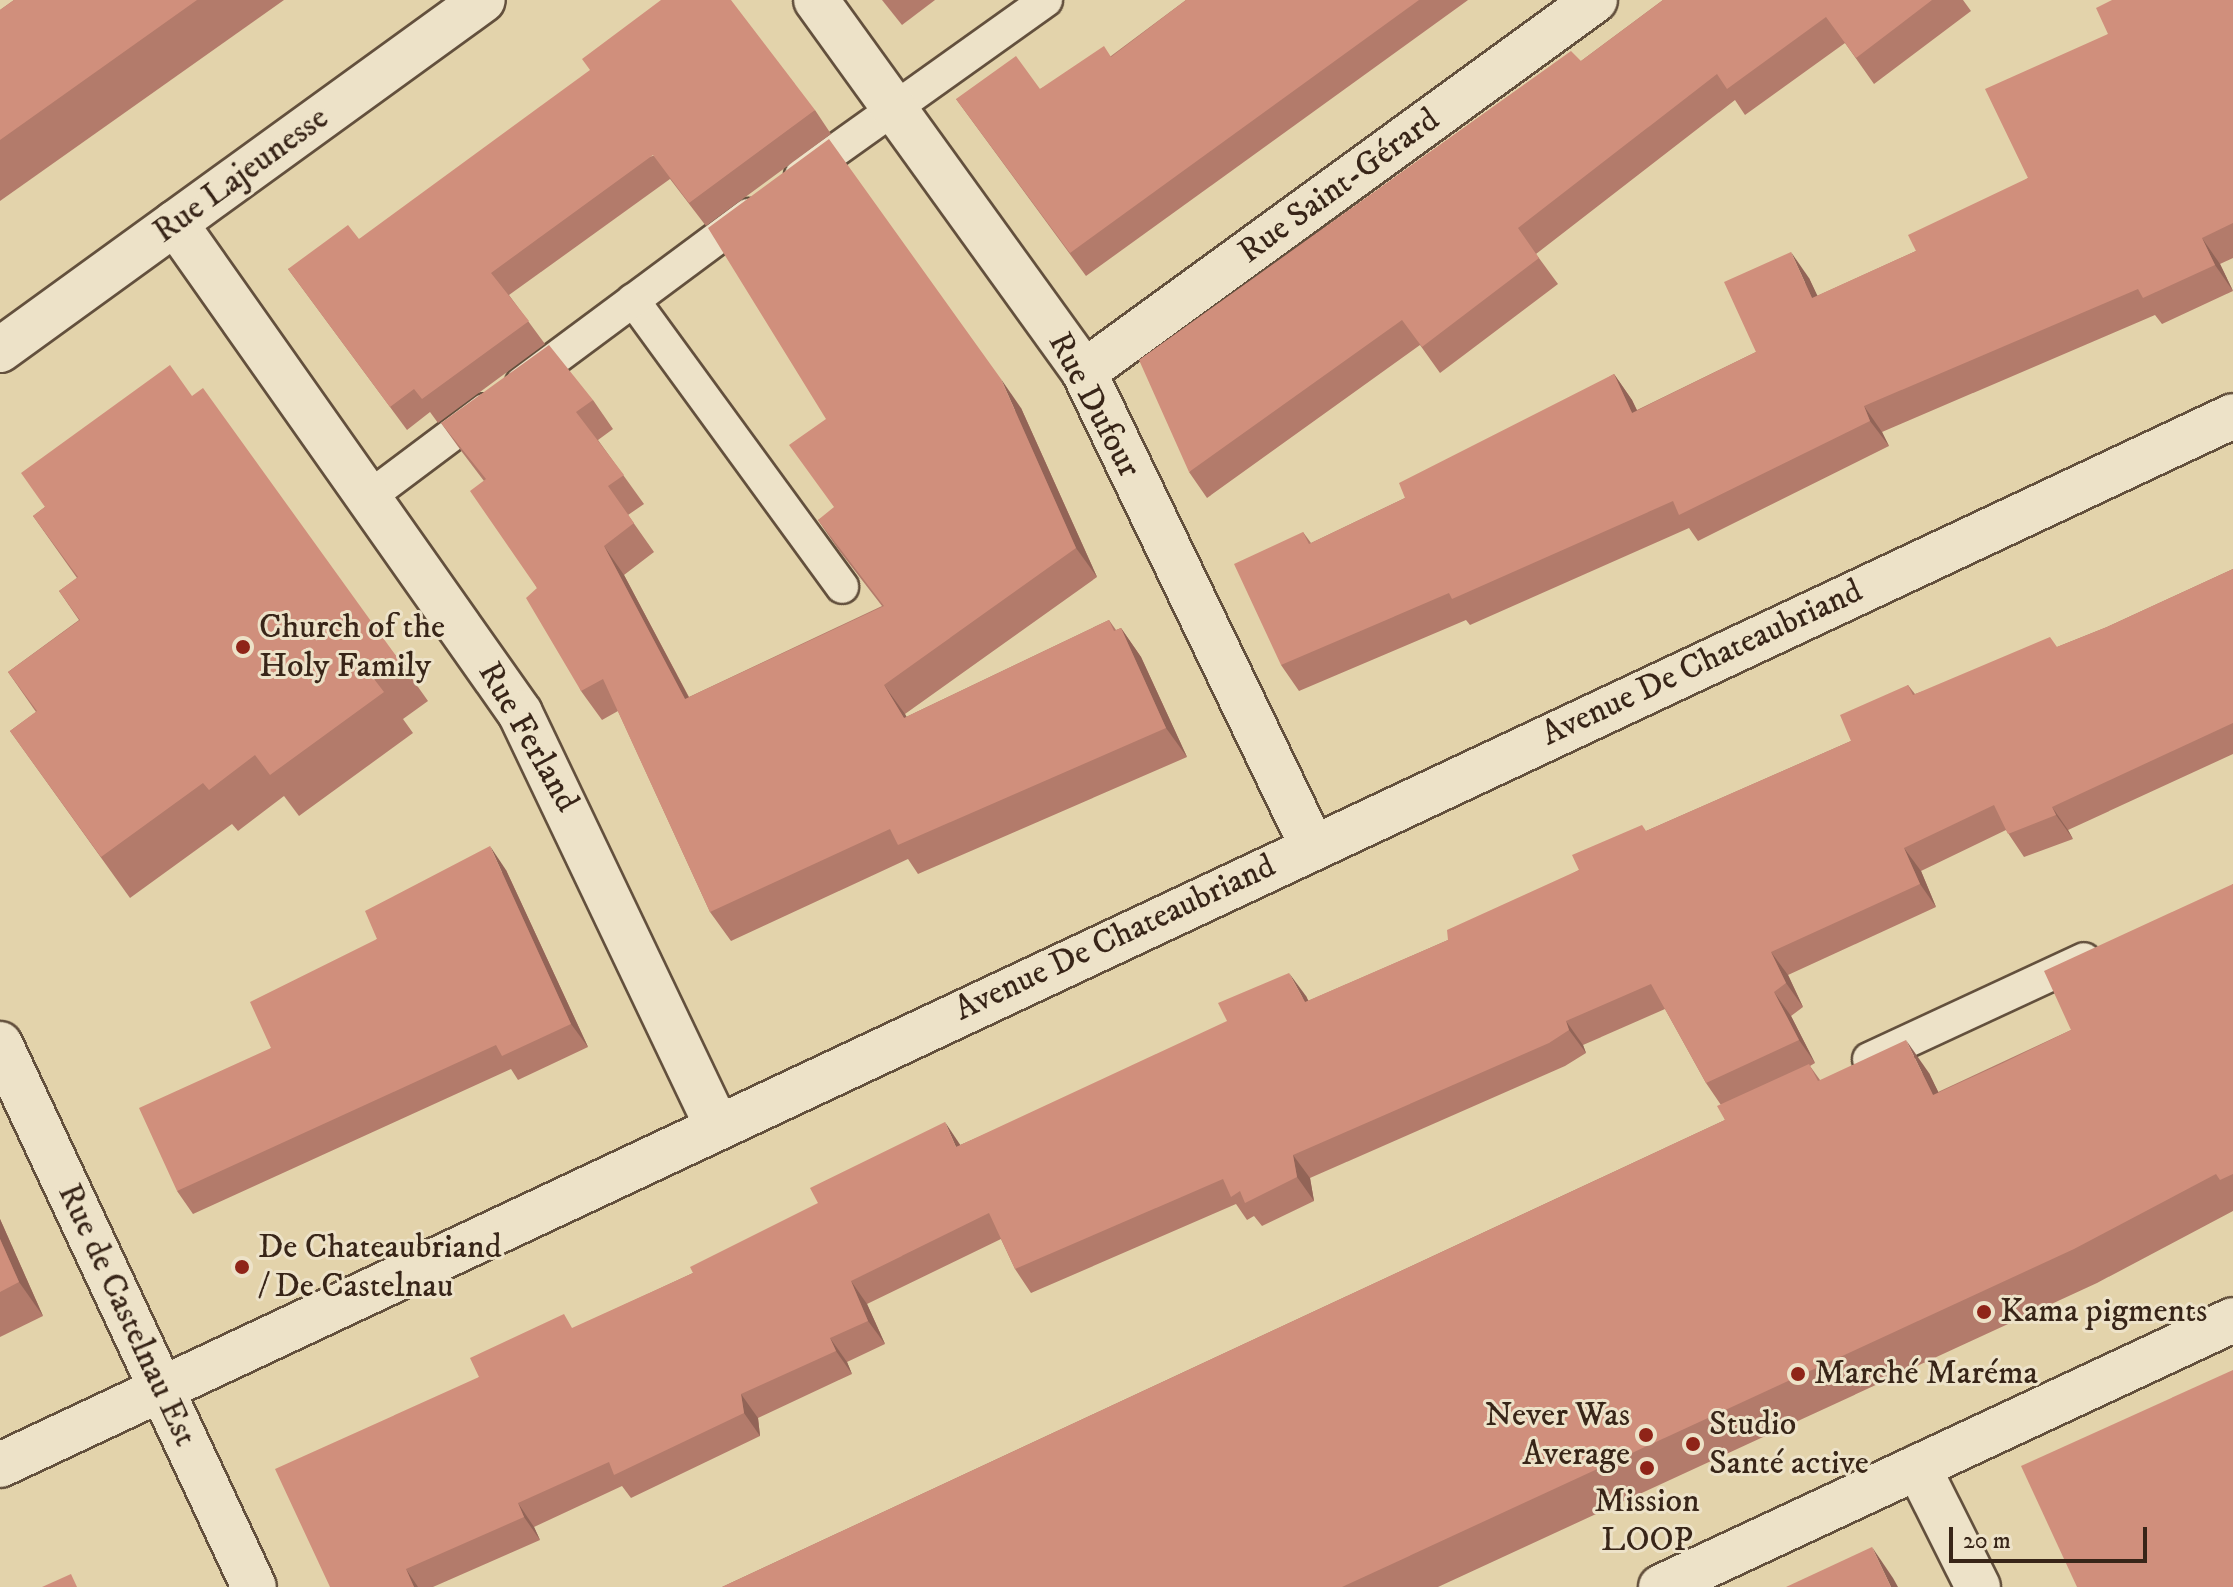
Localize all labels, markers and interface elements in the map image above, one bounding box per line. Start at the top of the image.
street label: Rue Lajeunesse [145,98,337,252]
street label: Rue Saint-Gérard [1231,100,1447,272]
street label: Rue Dufour [1039,325,1149,485]
street label: Avenue De Chateaubriand [1535,571,1869,755]
place label: Church of the Holy Family [259,607,445,686]
marker: Church of the Holy Family [234,638,252,656]
street label: Rue Ferland [469,655,587,819]
street label: Avenue De Chateaubriand [948,846,1282,1030]
street label: Rue de Castelnau Est [48,1177,206,1453]
place label: De Chateaubriand / De Castelnau [258,1227,502,1306]
marker: De Chateaubriand / De Castelnau [233,1258,251,1276]
place label: Kama pigments [2000,1292,2207,1332]
marker: Kama pigments [1975,1303,1993,1321]
place label: Marché Maréma [1814,1354,2038,1394]
marker: Marché Maréma [1789,1365,1807,1383]
place label: Never Was Average [1485,1395,1630,1474]
place label: Studio Santé active [1709,1404,1869,1484]
marker: Never Was Average [1637,1426,1655,1444]
marker: Studio Santé active [1684,1435,1702,1453]
marker: Mission LOOP [1638,1459,1656,1477]
place label: Mission LOOP [1594,1481,1700,1560]
scale bar [1953,1511,2151,1561]
text: 20 m [1963,1526,2011,1556]

